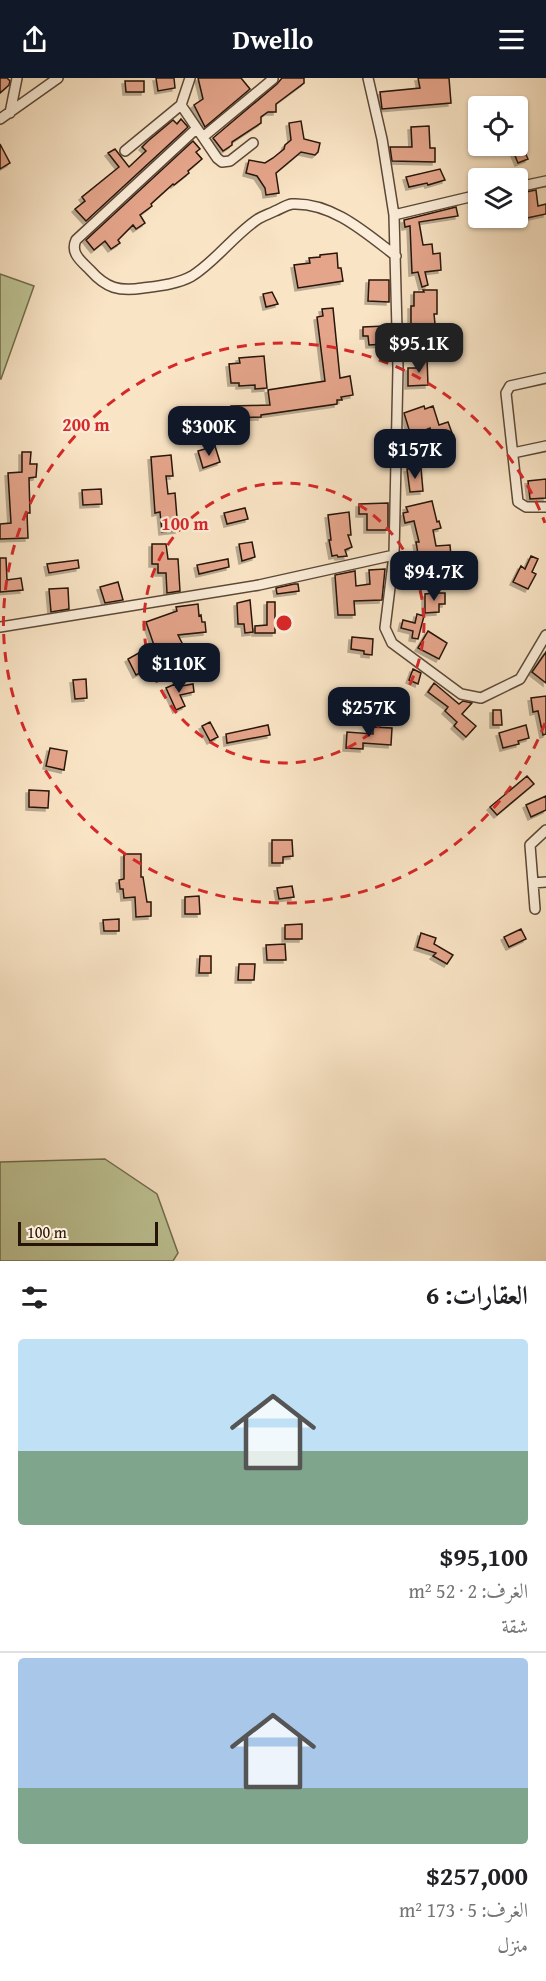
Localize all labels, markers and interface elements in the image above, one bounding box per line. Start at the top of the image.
text: Dwello [233,19,313,59]
icon: share [18,23,51,56]
icon: menu [495,23,528,56]
map controls [468,96,528,228]
button: locate [468,96,528,156]
button: layers [468,168,528,228]
pin: $95.1K [370,323,468,374]
text: $95.1K [389,328,449,357]
pin: $300K [167,406,251,457]
text: 200 m [62,411,110,438]
text: $300K [182,411,236,440]
pin: $157K [373,429,457,480]
text: $157K [388,434,442,463]
text: 100 m [161,510,209,537]
pin: $94.7K [385,551,483,602]
text: $94.7K [404,556,464,585]
centre of rings [274,613,294,633]
pin: $110K [137,643,221,694]
text: $110K [152,648,206,677]
pin: $257K [327,687,411,738]
text: $257K [342,692,396,721]
scale bar [18,1219,158,1246]
text: 100 m [27,1220,67,1244]
text: العقارات: 6 [426,1275,528,1314]
icon: filters [18,1281,51,1314]
icon: home [219,1378,327,1486]
text: $95,100 [440,1537,528,1576]
text: الغرف: 2 · 52 m² [409,1576,528,1605]
text: شقة [502,1611,528,1640]
icon: home [219,1697,327,1805]
text: $257,000 [426,1856,528,1895]
text: الغرف: 5 · 173 m² [399,1895,528,1924]
text: منزل [497,1930,528,1959]

